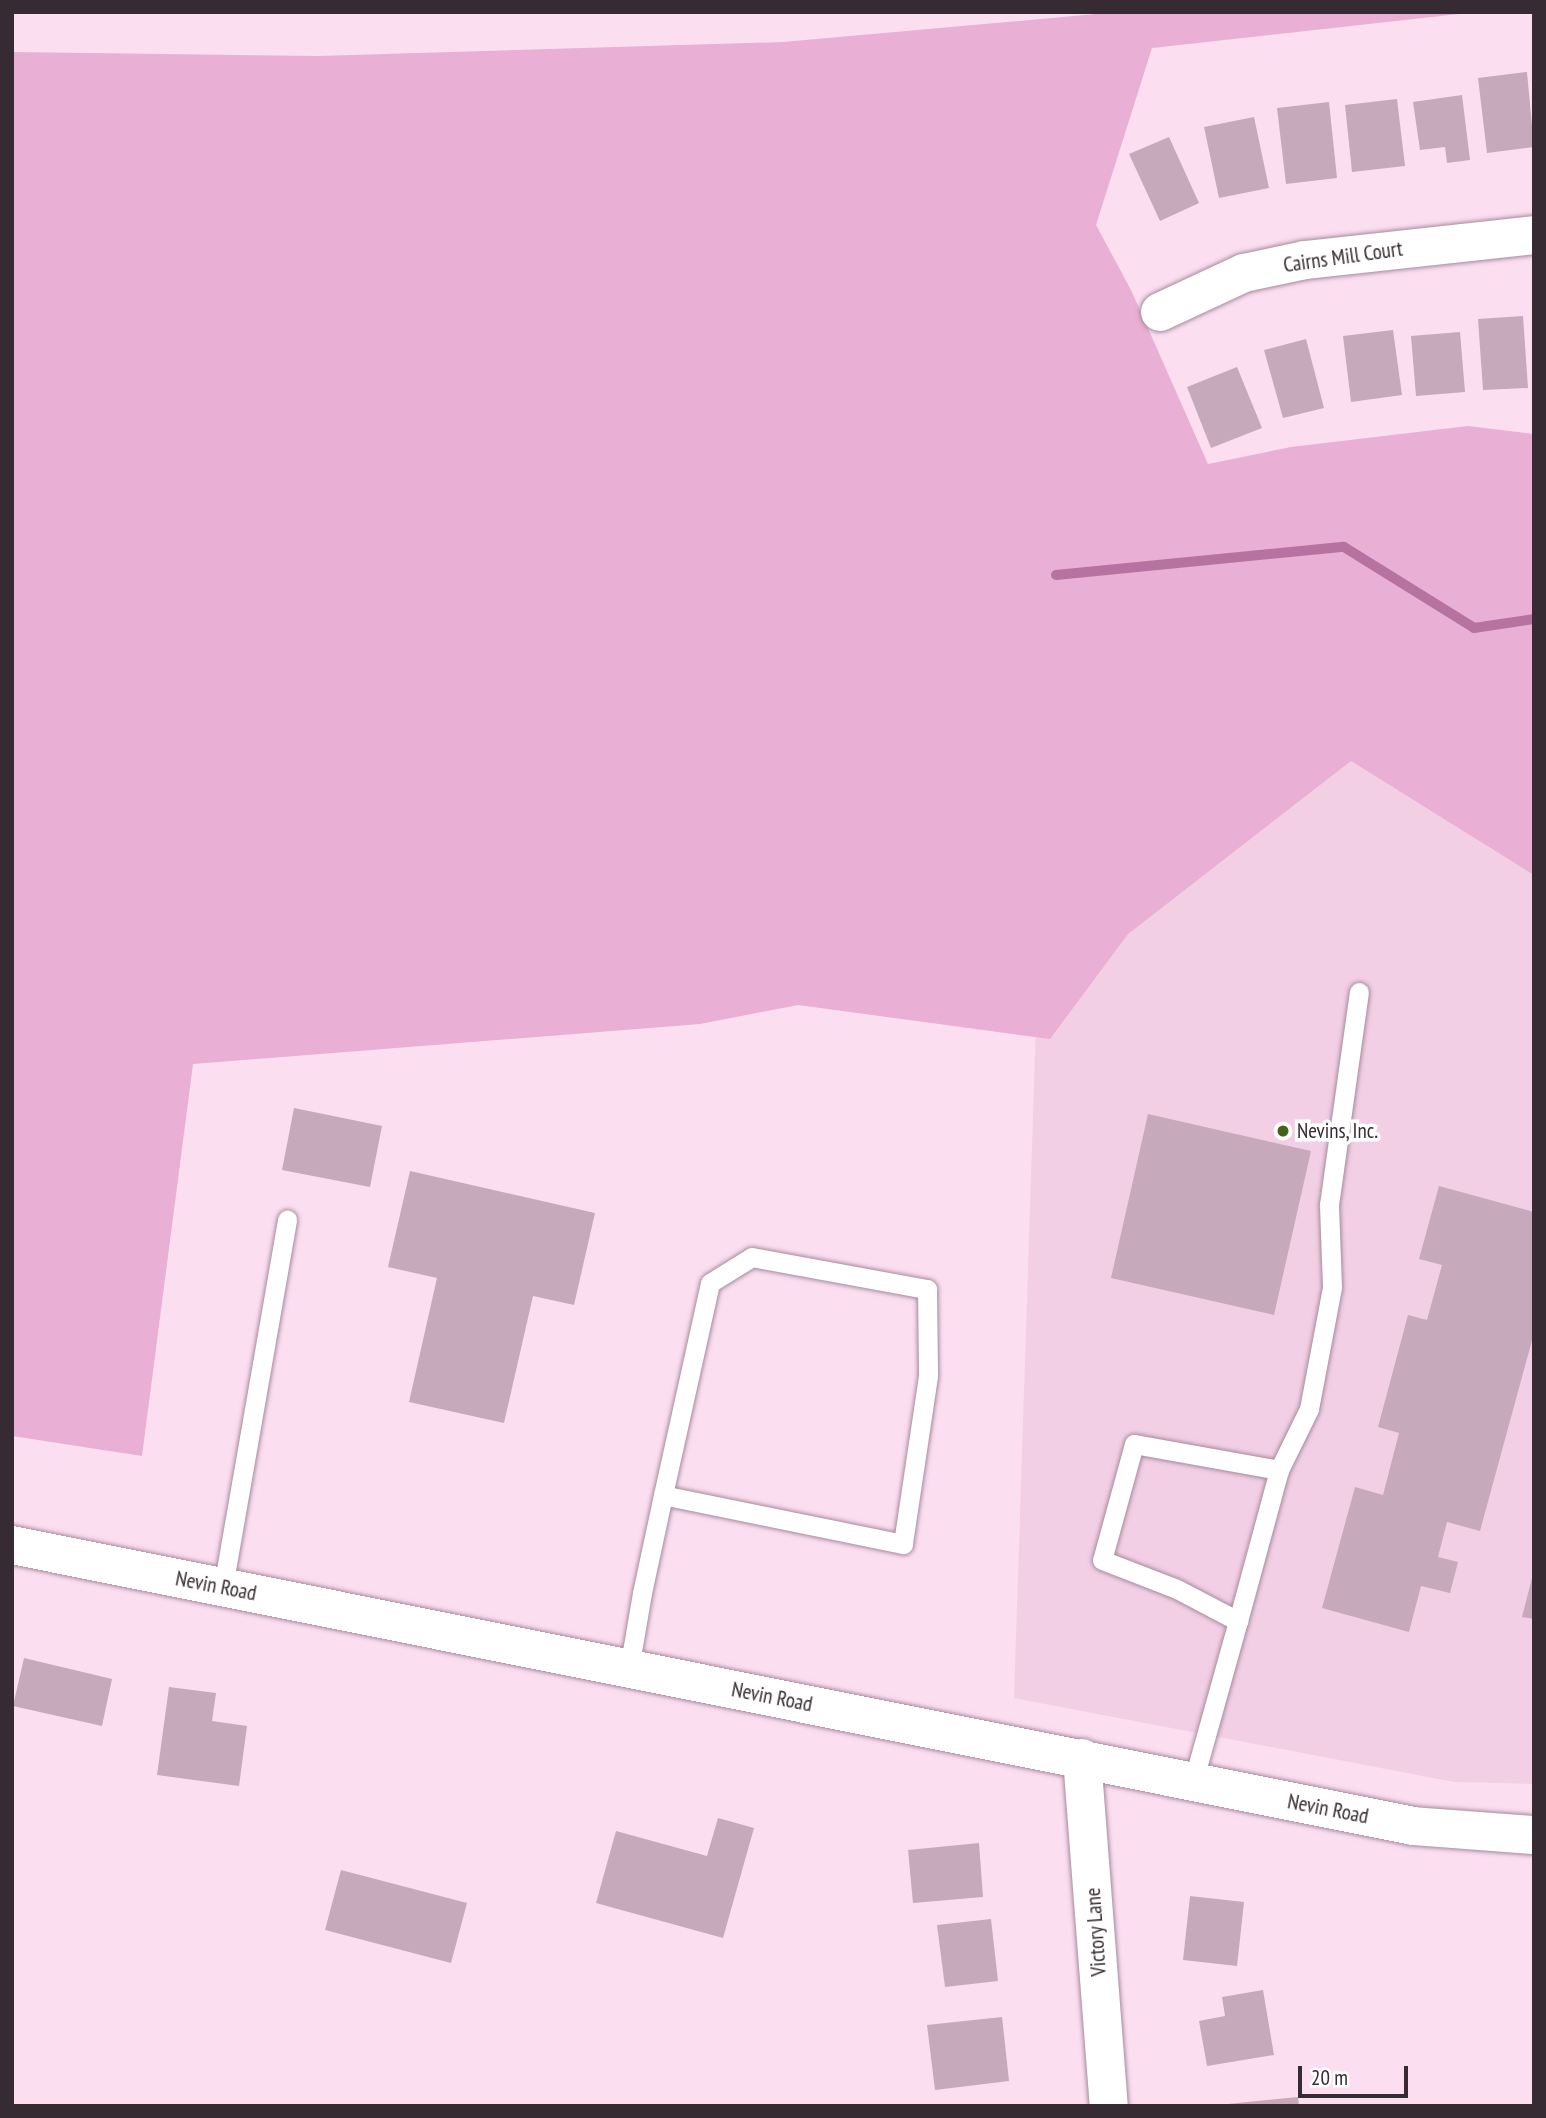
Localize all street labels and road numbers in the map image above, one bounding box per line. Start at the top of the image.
street label: Cairns Mill Court [1282,236,1404,278]
street label: Nevin Road [173,1566,259,1606]
street label: Nevin Road [729,1677,815,1717]
street label: Nevin Road [1285,1789,1371,1829]
street label: Victory Lane [1080,1887,1112,1977]

